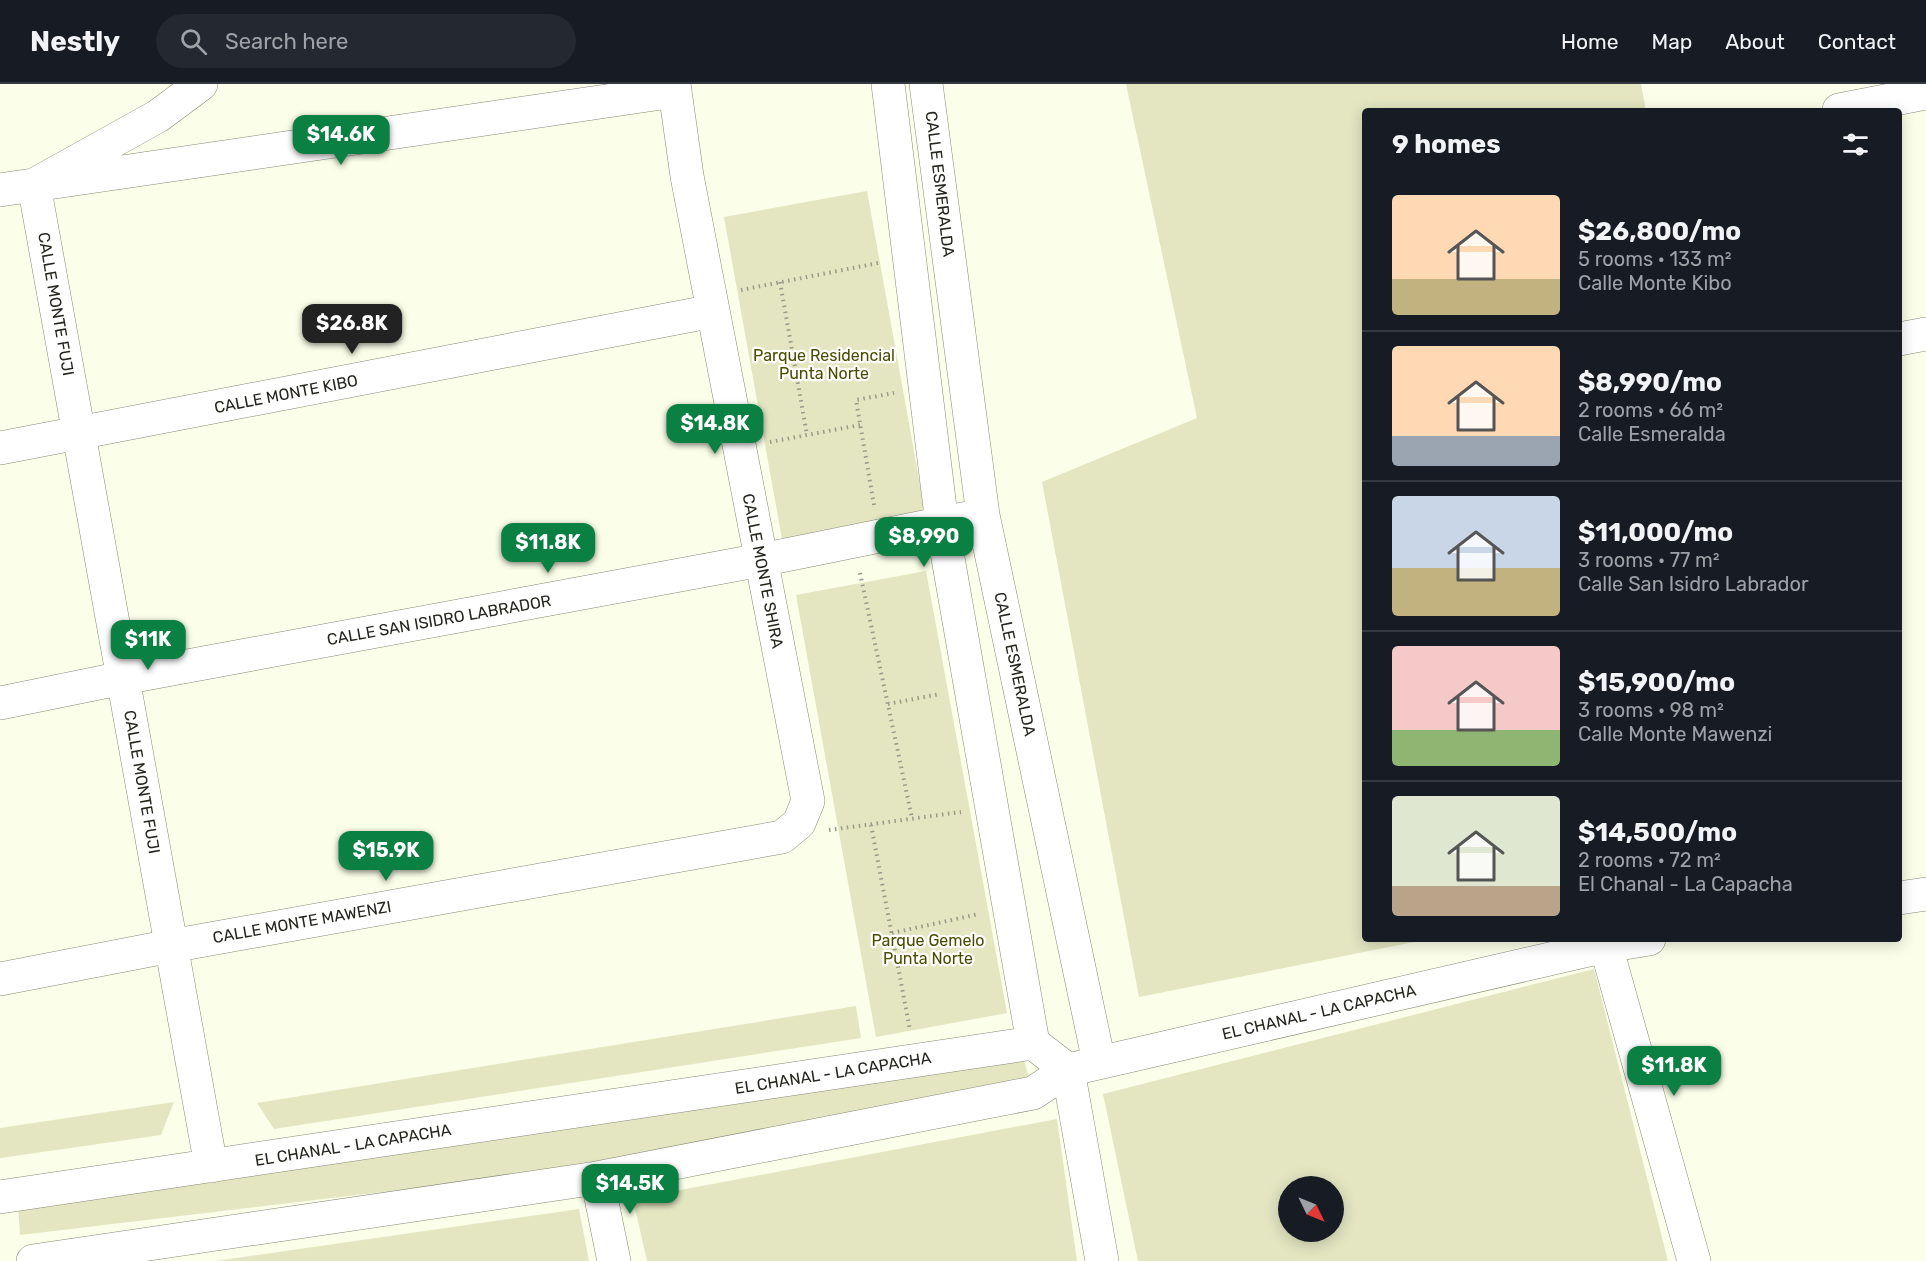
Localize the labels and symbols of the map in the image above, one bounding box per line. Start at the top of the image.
street label: CALLE ESMERALDA [922,110,958,258]
pin: $14.6K [292,115,390,166]
street label: CALLE MONTE FUJI [34,231,78,377]
pin: $26.8K [303,304,401,355]
park label: Parque Residencial Punta Norte [753,346,895,383]
street label: CALLE MONTE KIBO [213,371,359,417]
pin: $14.8K [666,404,764,455]
street label: CALLE MONTE SHIRA [739,492,787,650]
pin: $8,990 [875,517,973,568]
pin: $11.8K [499,523,597,574]
street label: CALLE ESMERALDA [990,590,1040,738]
street label: CALLE SAN ISIDRO LABRADOR [325,591,553,649]
pin: $11K [112,620,184,671]
street label: CALLE MONTE FUJI [120,709,164,855]
pin: $15.9K [337,831,435,882]
street label: CALLE MONTE MAWENZI [211,897,393,947]
park label: Parque Gemelo Punta Norte [871,931,985,968]
street label: EL CHANAL - LA CAPACHA [1220,980,1418,1044]
pin: $11.8K [1625,1046,1723,1097]
street label: EL CHANAL - LA CAPACHA [734,1048,933,1098]
street label: EL CHANAL - LA CAPACHA [254,1120,453,1170]
pin: $14.5K [581,1164,679,1215]
north arrow [1278,1176,1344,1242]

